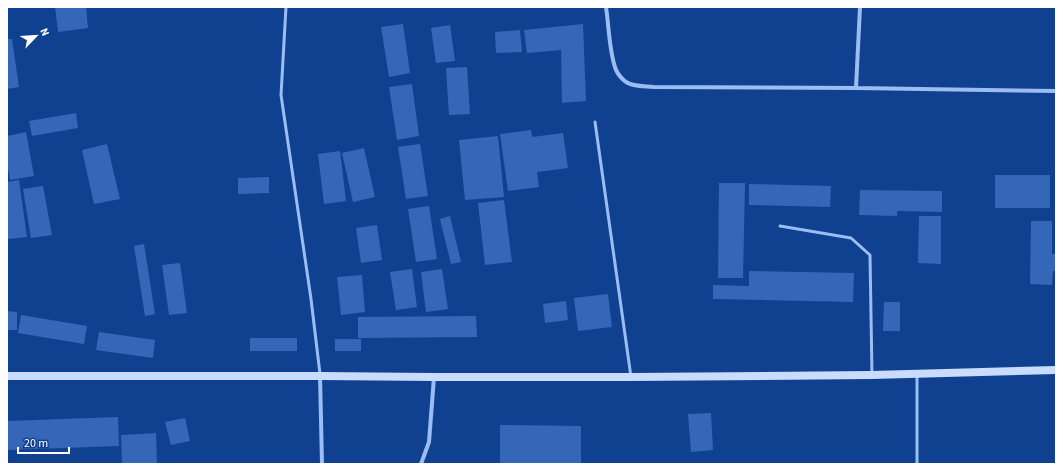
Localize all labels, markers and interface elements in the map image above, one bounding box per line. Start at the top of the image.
north arrow [16,16,56,56]
text: N [36,25,53,38]
scale bar [18,429,69,455]
text: 20 m [24,435,48,452]

